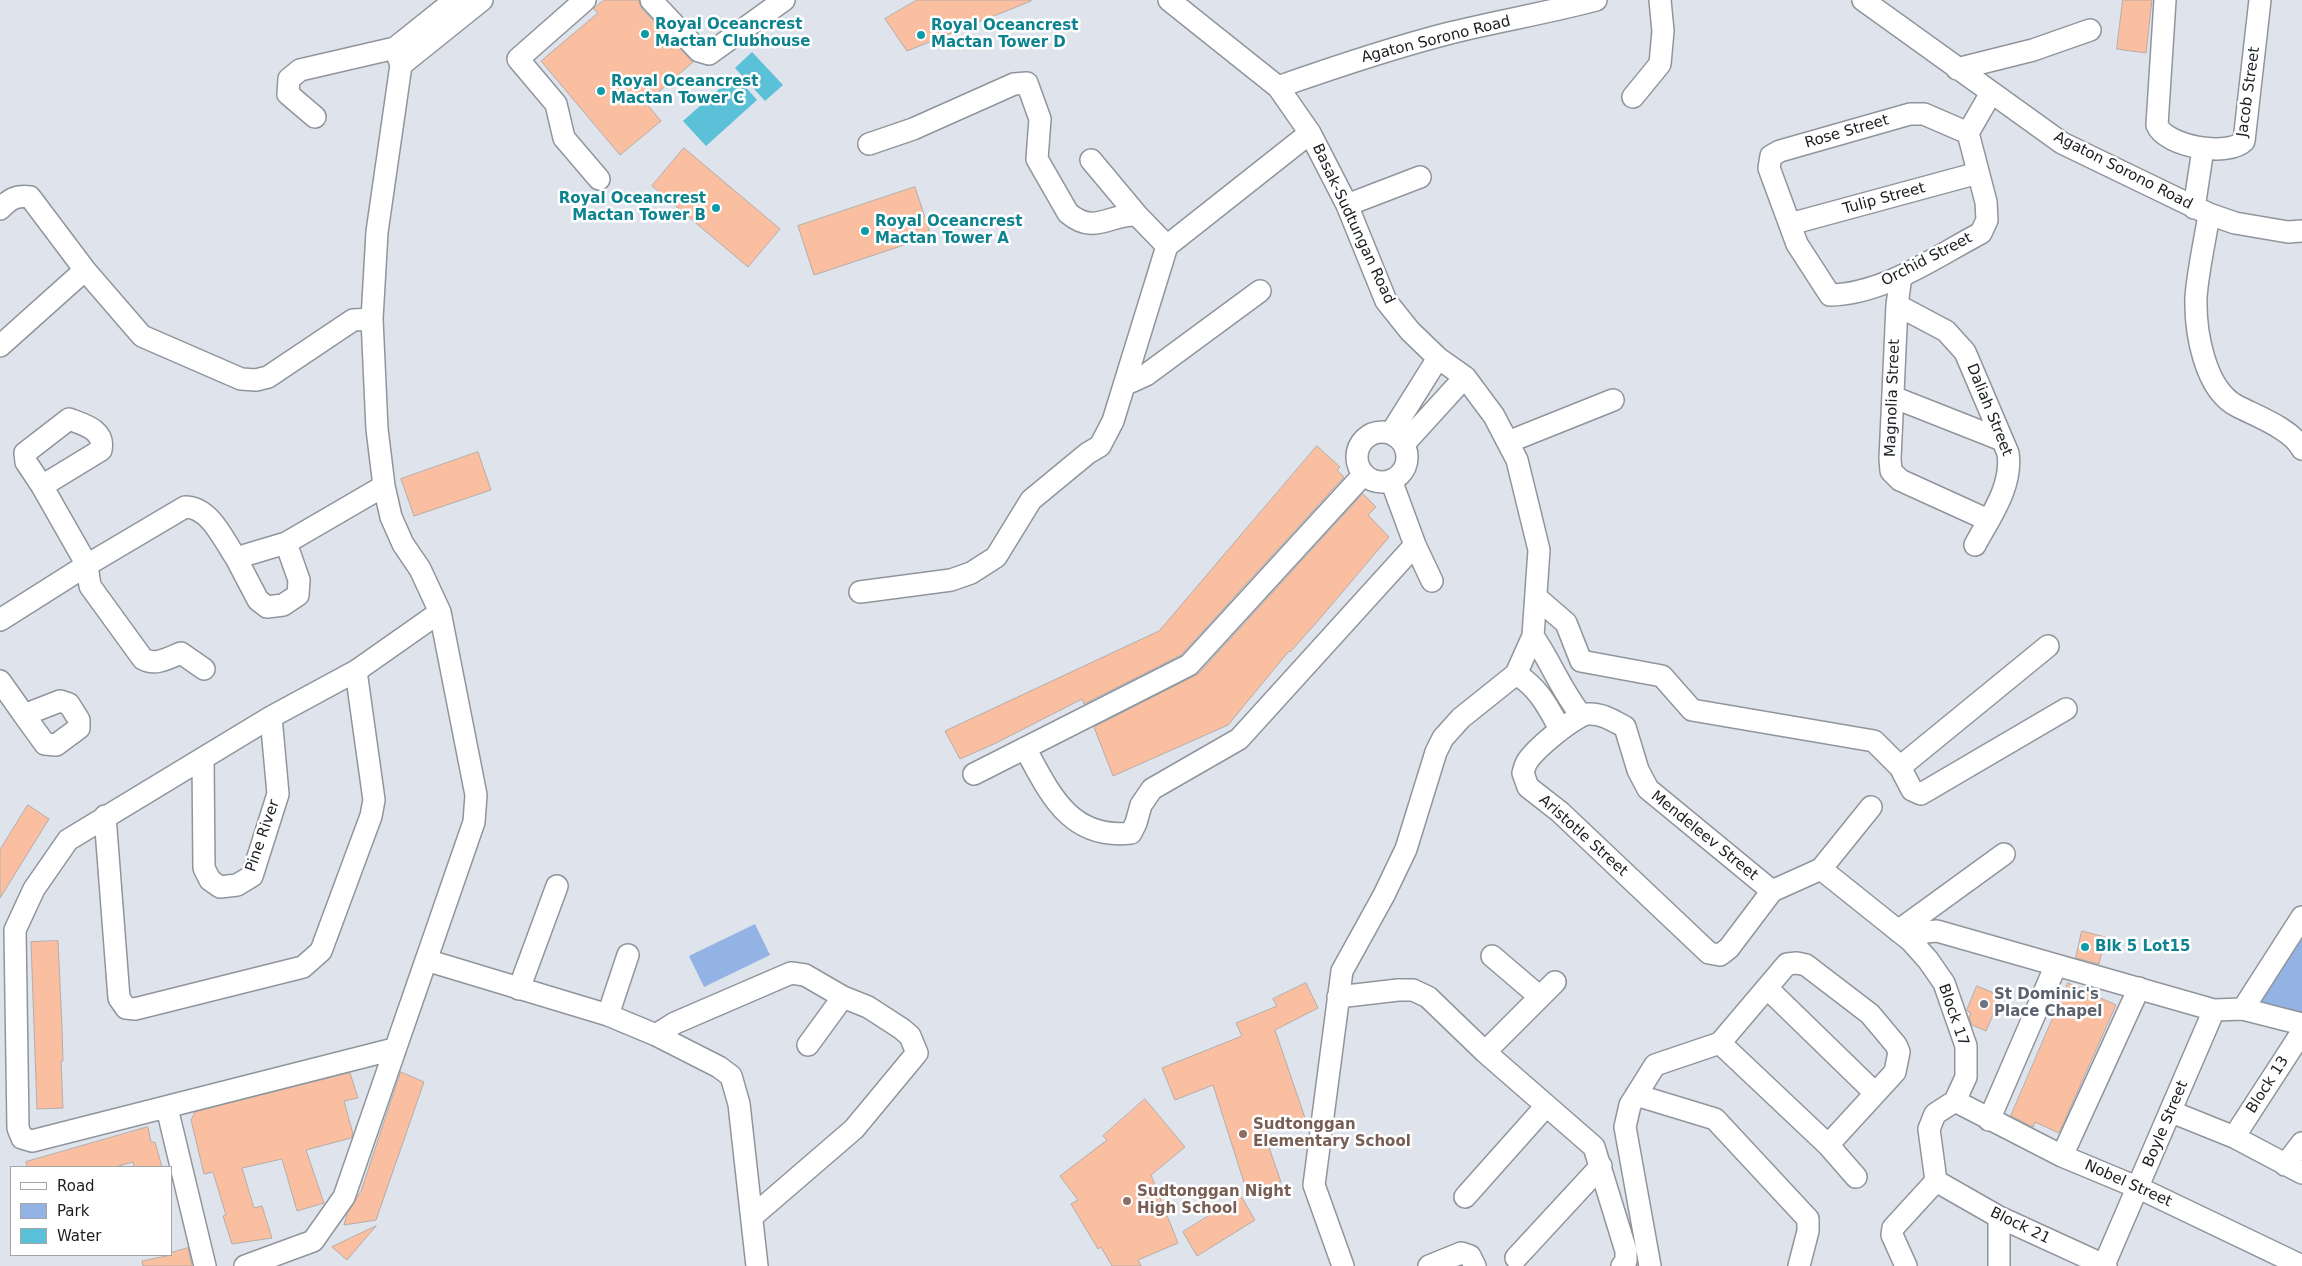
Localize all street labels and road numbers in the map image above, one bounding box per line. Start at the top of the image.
street label: Agaton Sorono Road [1360,13,1512,67]
street label: Jacob Street [2234,46,2264,138]
street label: Rose Street [1803,111,1891,153]
street label: Agaton Sorono Road [2051,128,2195,214]
street label: Basak-Sudtungan Road [1308,141,1398,307]
street label: Tulip Street [1841,179,1927,219]
street label: Orchid Street [1879,229,1975,291]
street label: Magnolia Street [1882,339,1904,457]
street label: Daliah Street [1962,361,2016,459]
street label: Mendeleev Street [1647,787,1761,885]
street label: Aristotle Street [1535,791,1631,881]
street label: Pine River [242,797,284,875]
street label: Block 17 [1934,982,1972,1048]
street label: Block 13 [2243,1053,2293,1117]
street label: Boyle Street [2140,1078,2192,1170]
street label: Nobel Street [2082,1157,2174,1211]
street label: Block 21 [1987,1204,2053,1248]

